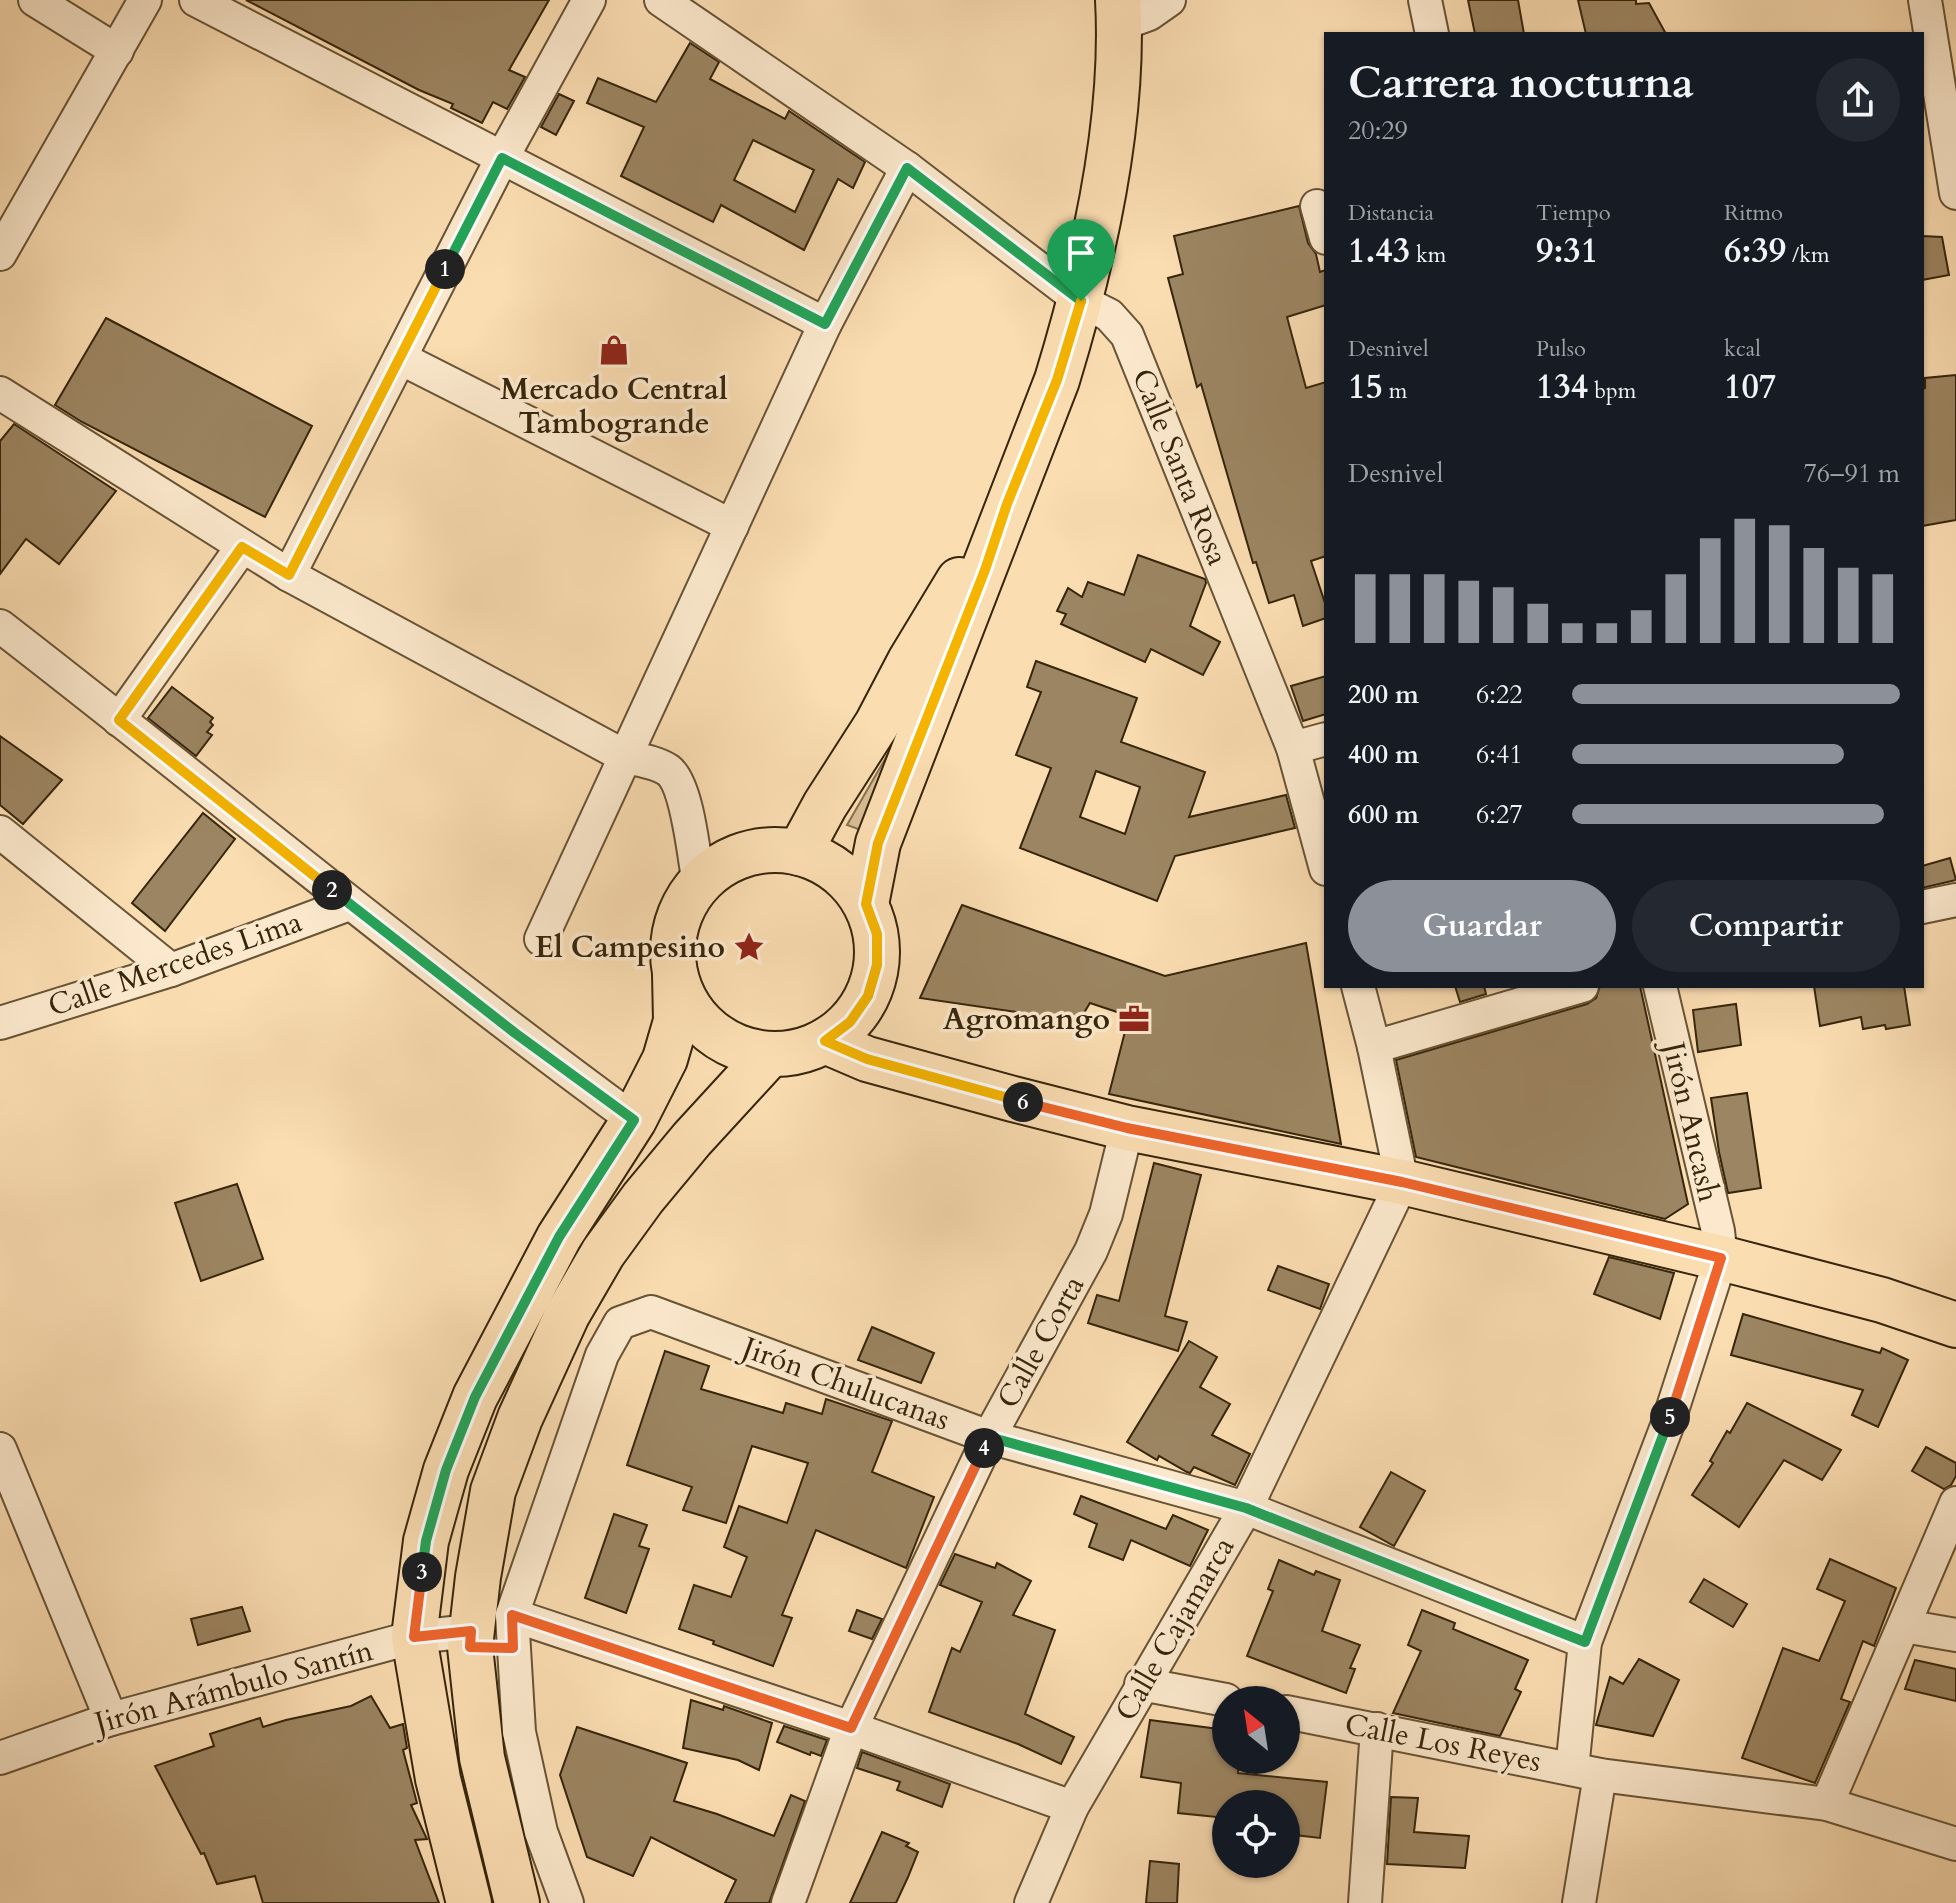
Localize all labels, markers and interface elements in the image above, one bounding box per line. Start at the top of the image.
text: Carrera nocturna [1348,53,1694,113]
button: share [1816,58,1900,142]
text: 20:29 [1348,113,1408,148]
text: Distancia [1348,198,1434,228]
text: Tiempo [1536,198,1611,228]
text: Ritmo [1724,198,1783,228]
pin [1047,219,1115,301]
text: 1.43 [1348,228,1410,274]
text: 9:31 [1536,228,1598,274]
text: 6:39 [1724,228,1786,274]
icon: arrive [1059,231,1103,275]
text: km [1410,240,1446,270]
text: /km [1786,240,1830,270]
pin: 1 [425,249,465,289]
text: 1 [439,254,451,284]
shop icon: Mercado Central Tambogrande [597,333,631,367]
text: Desnivel [1348,334,1429,364]
text: Pulso [1536,334,1586,364]
text: kcal [1724,334,1761,364]
street label: Calle Santa Rosa [1122,363,1238,571]
text: 15 [1348,364,1383,410]
text: 134 [1536,364,1588,410]
text: 107 [1724,364,1776,410]
place label: Mercado Central Tambogrande [500,369,728,444]
text: m [1383,376,1407,406]
text: bpm [1588,376,1636,406]
text: Desnivel [1348,456,1443,491]
text: 76–91 m [1803,456,1900,491]
text: 200 m [1348,677,1419,712]
text: 6:22 [1476,677,1523,712]
text: 400 m [1348,737,1419,772]
text: 6:41 [1476,737,1523,772]
text: 600 m [1348,797,1419,832]
text: 6:27 [1476,797,1523,832]
pin: 2 [312,870,352,910]
text: 2 [326,875,338,905]
button: Guardar [1348,880,1616,972]
button: Compartir [1632,880,1900,972]
street label: Calle Mercedes Lima [43,901,307,1027]
place label: El Campesino [535,927,725,968]
place icon: El Campesino [732,930,766,964]
place label: Agromango [943,999,1110,1040]
office icon: Agromango [1117,1002,1151,1036]
street label: Jirón Ancash [1652,1034,1729,1206]
pin: 6 [1003,1082,1043,1122]
text: 6 [1017,1087,1029,1117]
street label: Calle Corta [988,1268,1094,1416]
street label: Jirón Chulucanas [733,1326,955,1440]
pin: 5 [1650,1397,1690,1437]
text: 5 [1664,1402,1676,1432]
pin: 4 [964,1428,1004,1468]
text: 4 [978,1433,990,1463]
street label: Calle Cajamarca [1106,1529,1244,1728]
pin: 3 [402,1552,442,1592]
text: 3 [416,1557,428,1587]
street label: Jirón Arámbulo Santín [87,1630,377,1745]
north arrow [1212,1686,1300,1774]
map controls [1212,1686,1300,1878]
street label: Calle Los Reyes [1341,1704,1545,1782]
button: locate [1212,1790,1300,1878]

